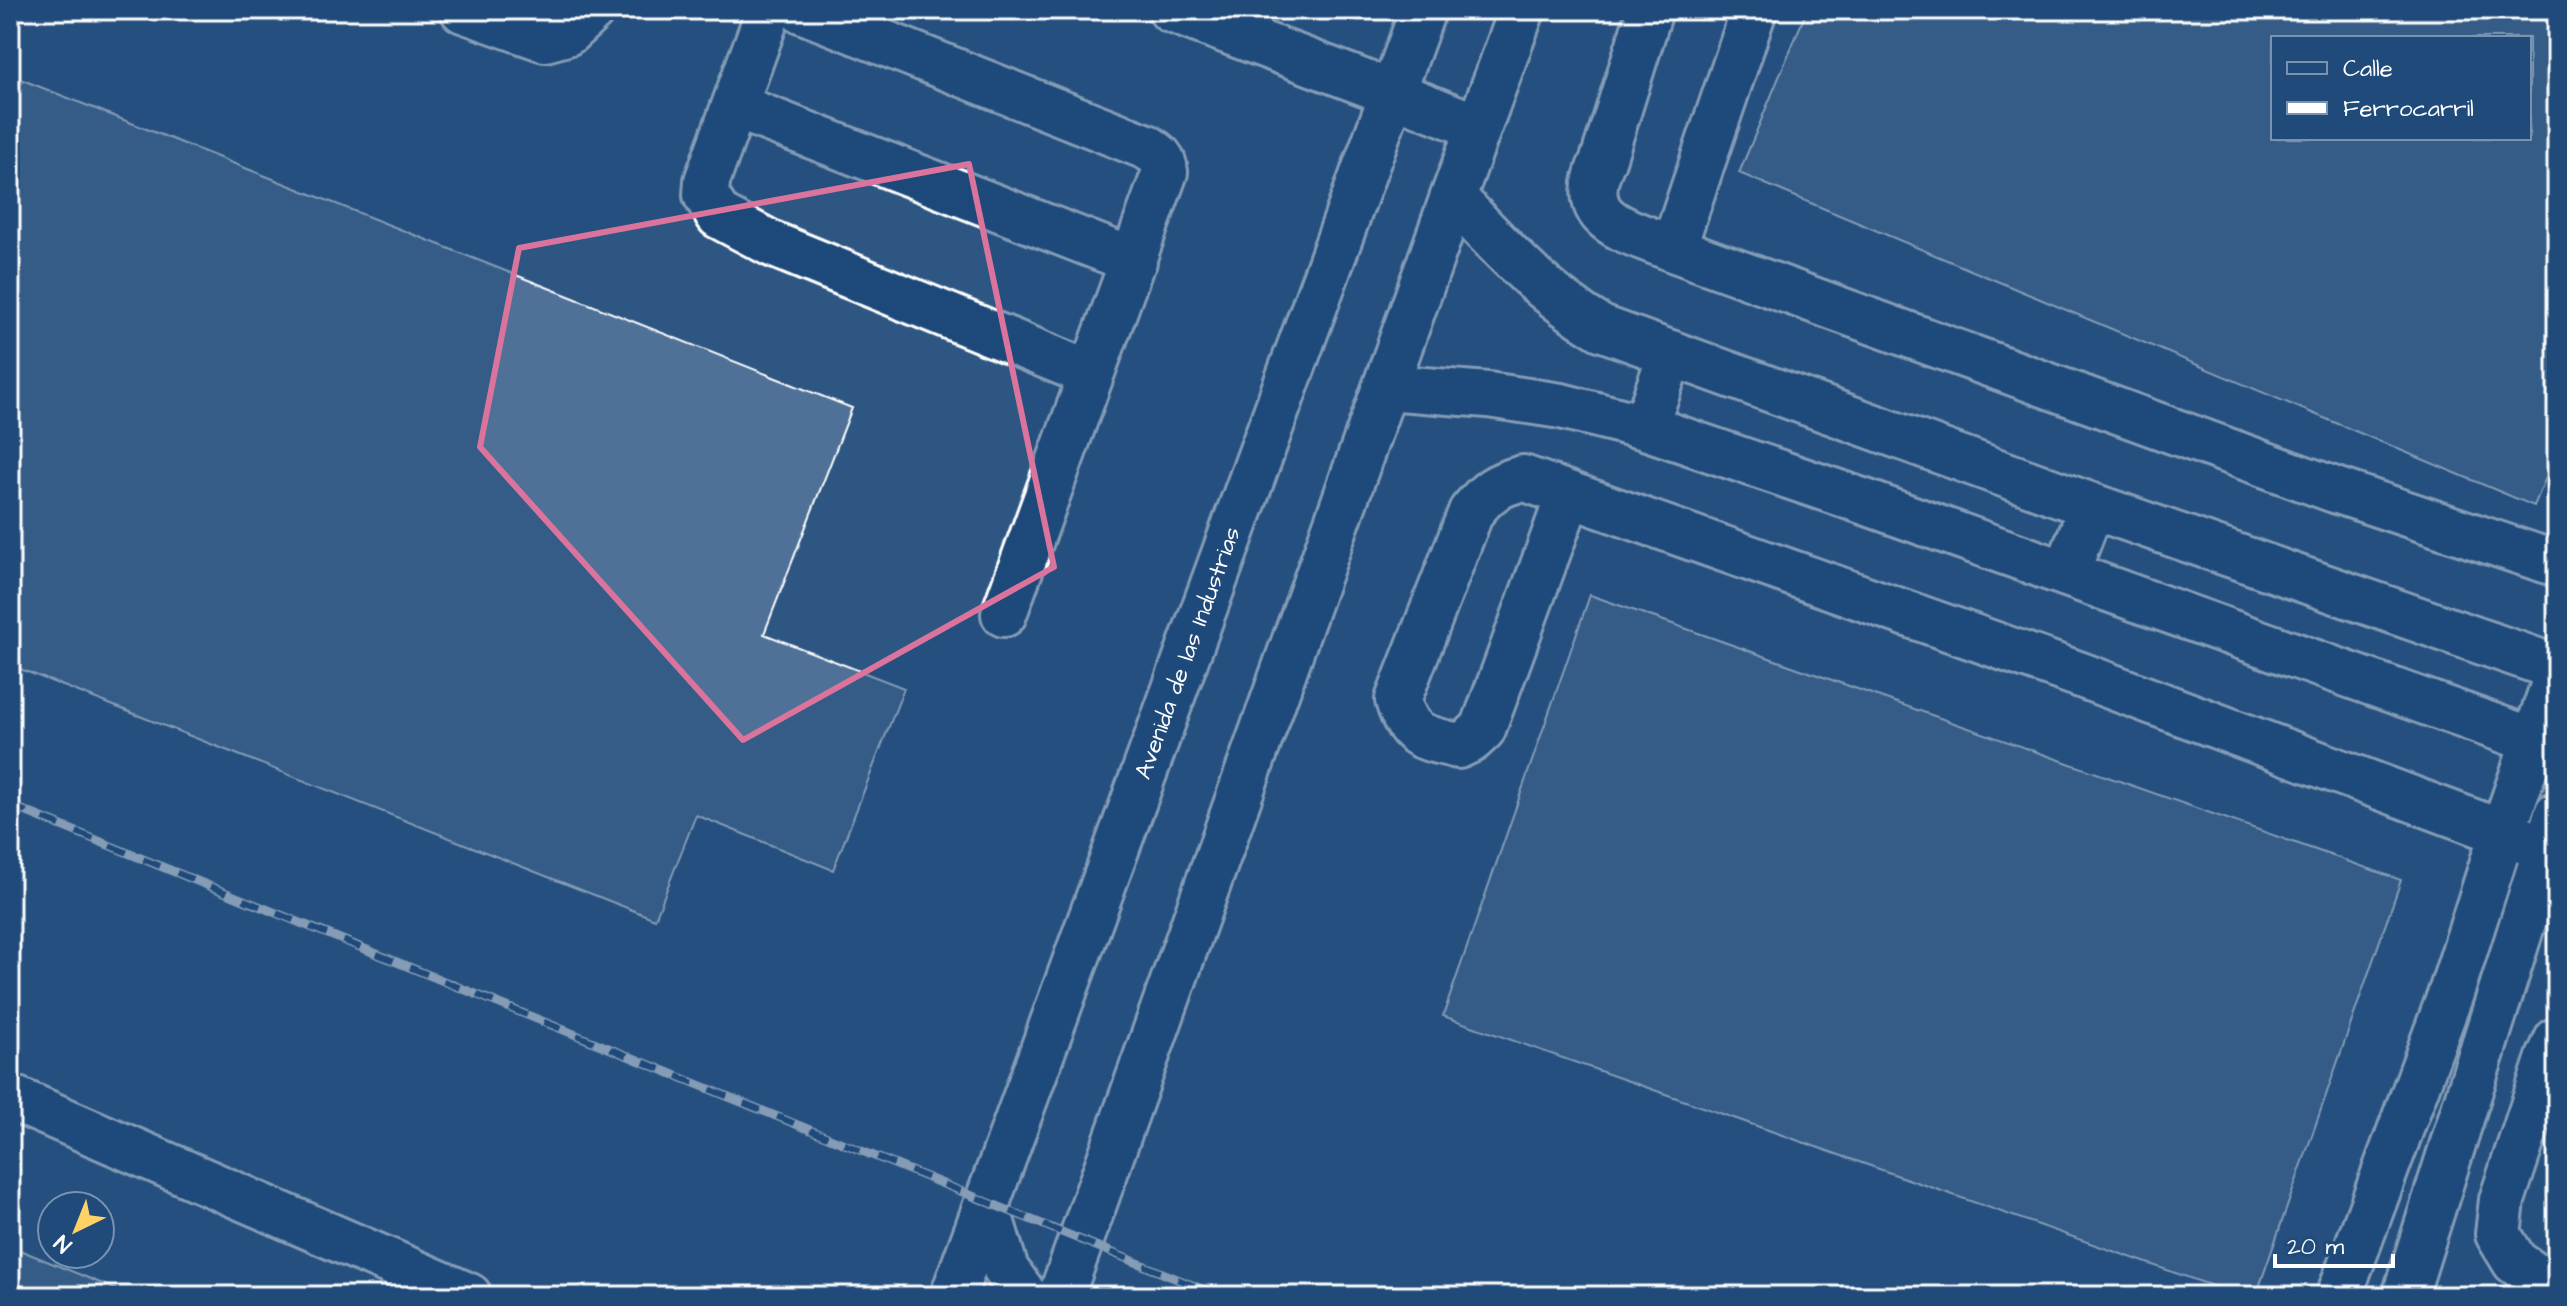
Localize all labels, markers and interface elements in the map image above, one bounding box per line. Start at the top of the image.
legend [2271,36,2531,140]
text: Calle [2343,52,2393,86]
text: Ferrocarril [2343,92,2474,126]
street label: Avenida de las Industrias [1127,522,1249,784]
north arrow [36,1190,116,1270]
scale bar [2275,1218,2393,1268]
text: N [48,1227,79,1260]
text: 20 m [2287,1230,2344,1264]

